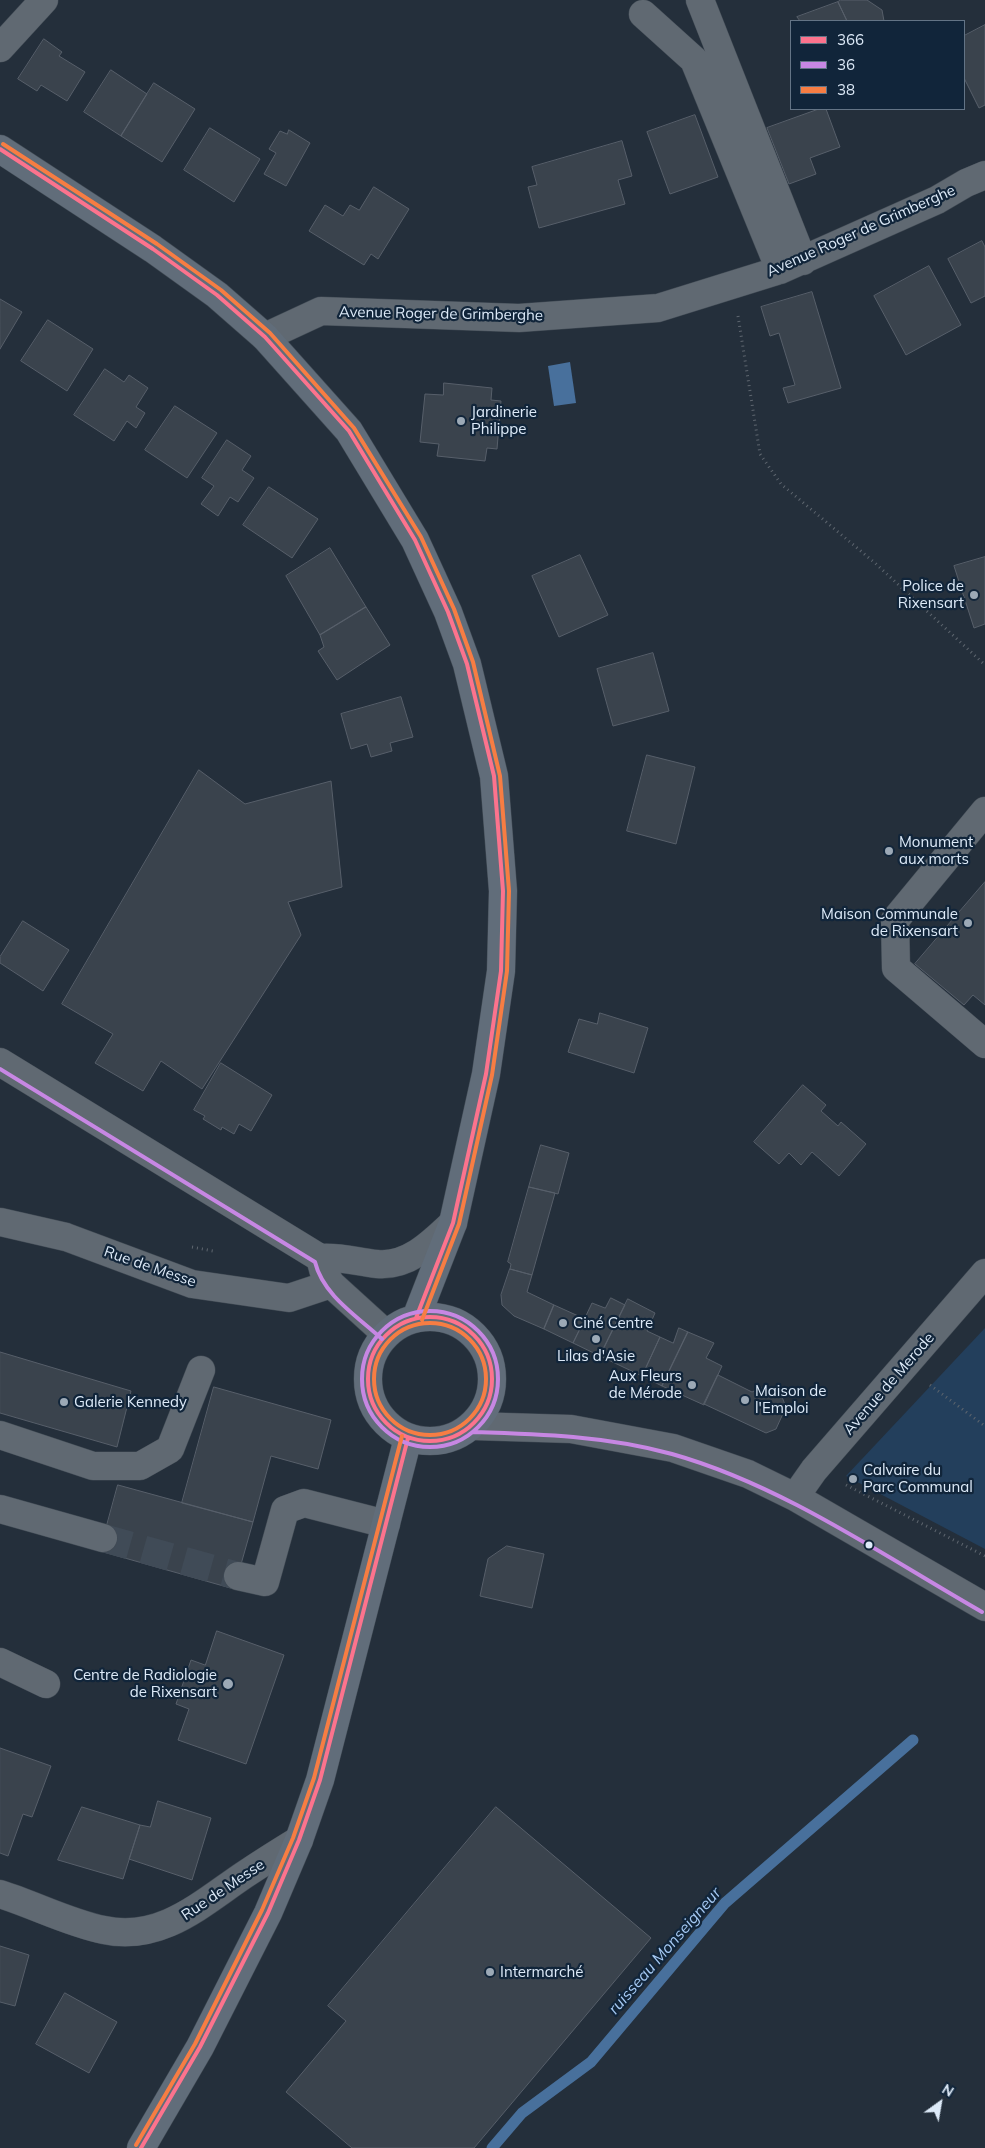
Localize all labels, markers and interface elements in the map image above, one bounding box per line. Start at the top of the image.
legend [790,20,965,110]
text: 366 [837,30,864,49]
text: 36 [837,55,855,74]
text: 38 [837,80,855,99]
street label: Avenue Roger de Grimberghe [764,181,958,281]
street label: Avenue Roger de Grimberghe [339,303,543,325]
place label: Jardinerie Philippe [471,403,537,438]
marker: Jardinerie Philippe [455,415,467,427]
place label: Police de Rixensart [898,577,964,612]
marker: Police de Rixensart [968,589,980,601]
place label: Monument aux morts [899,833,973,868]
marker: Monument aux morts [883,845,895,857]
place label: Maison Communale de Rixensart [821,905,958,940]
marker: Maison Communale de Rixensart [962,917,974,929]
street label: Rue de Messe [102,1243,198,1291]
place label: Ciné Centre [573,1314,653,1332]
marker: Ciné Centre [557,1317,569,1329]
street label: Avenue de Merode [840,1329,938,1439]
marker: Lilas d'Asie [590,1333,602,1345]
place label: Lilas d'Asie [557,1347,635,1365]
place label: Aux Fleurs de Mérode [609,1367,682,1402]
marker: Aux Fleurs de Mérode [686,1379,698,1391]
place label: Maison de l'Emploi [755,1382,826,1417]
place label: Galerie Kennedy [74,1393,187,1411]
marker: Maison de l'Emploi [739,1394,751,1406]
marker: Galerie Kennedy [58,1396,70,1408]
place label: Calvaire du Parc Communal [863,1461,973,1496]
marker: Calvaire du Parc Communal [847,1473,859,1485]
unlabelled marker [864,1540,874,1550]
place label: Centre de Radiologie de Rixensart [73,1666,217,1701]
marker: Centre de Radiologie de Rixensart [221,1677,235,1691]
street label: Rue de Messe [178,1856,268,1924]
water label: ruisseau Monseigneur [605,1884,725,2018]
place label: Intermarché [500,1963,583,1981]
marker: Intermarché [484,1966,496,1978]
north arrow [915,2078,965,2128]
text: N [939,2080,957,2101]

